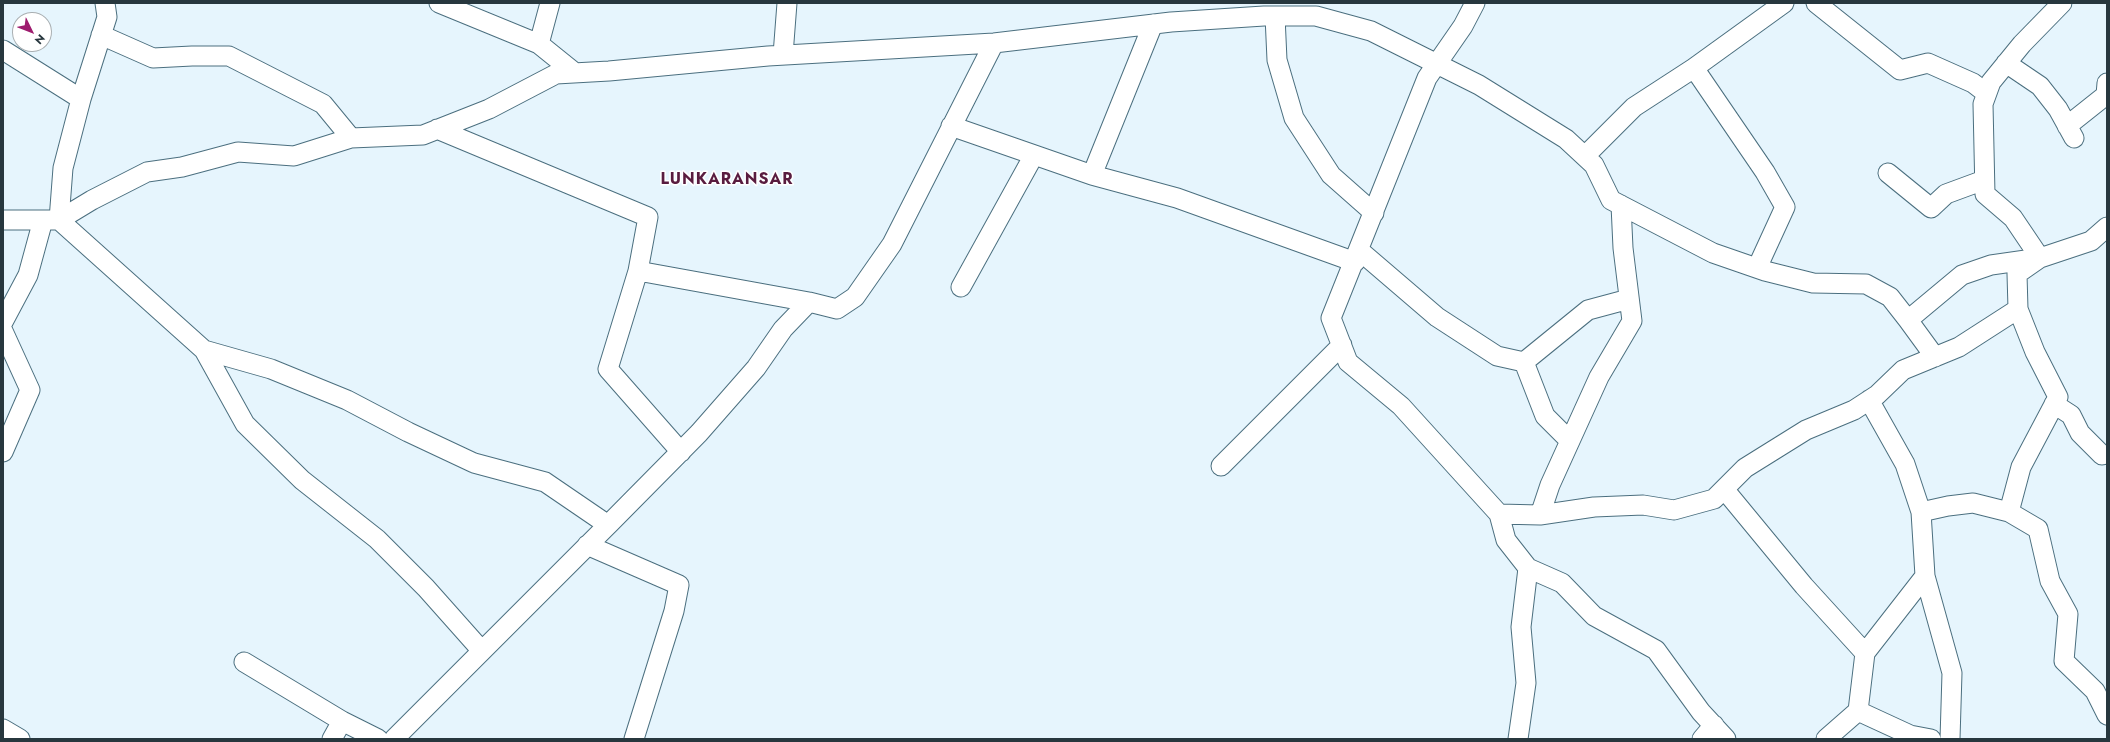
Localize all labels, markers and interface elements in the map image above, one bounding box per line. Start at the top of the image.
north arrow [12,12,52,52]
text: N [31,31,49,48]
district label: LUNKARANSAR [660,170,794,190]

